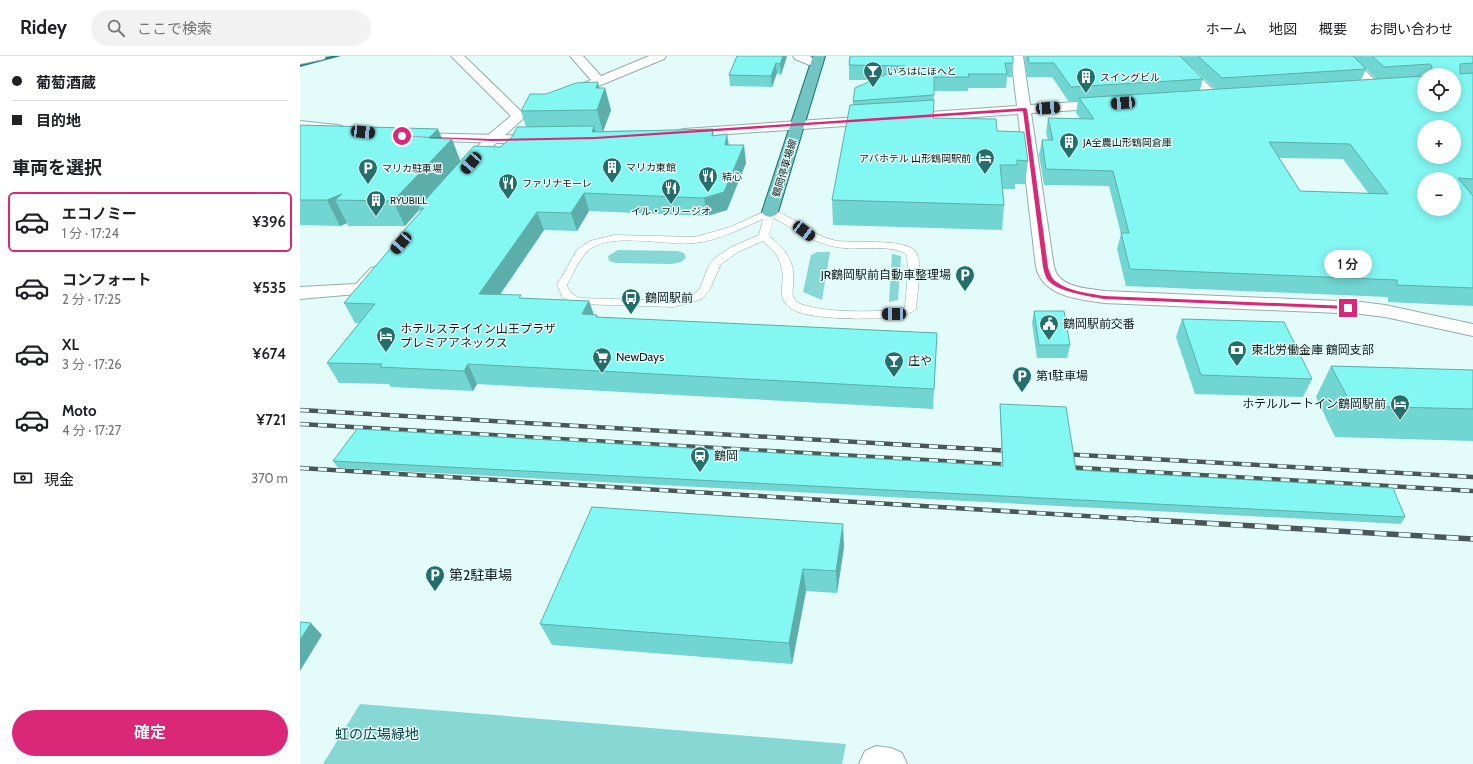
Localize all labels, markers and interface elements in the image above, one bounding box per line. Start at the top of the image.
search box [91,10,371,46]
text: Ridey [20,16,67,39]
icon: search [105,17,127,39]
text: ここで検索 [137,20,212,38]
text: ホーム [1205,20,1247,38]
text: 地図 [1269,20,1297,38]
text: 概要 [1319,20,1347,38]
text: お問い合わせ [1369,20,1453,38]
bar icon: いろはにほへと [862,60,884,88]
place label: いろはにほへと [887,65,957,78]
building icon: スイングビル [1075,66,1097,94]
map controls [1417,68,1461,216]
button: locate [1417,68,1461,112]
place label: スイングビル [1100,71,1160,84]
text: 葡萄酒蔵 [36,74,96,92]
car [1111,96,1135,110]
car [1036,101,1060,115]
text: 目的地 [36,112,81,130]
button: + [1417,120,1461,164]
car [350,125,376,139]
route start [393,127,411,145]
building icon: JA全農山形鶴岡倉庫 [1058,131,1080,159]
place label: JA全農山形鶴岡倉庫 [1082,136,1172,149]
street label: 鶴岡停車場線 [769,138,799,199]
hotel icon: アパホテル 山形鶴岡駅前 [974,147,996,175]
car [459,150,483,176]
place label: アパホテル 山形鶴岡駅前 [859,152,971,165]
building icon: マリカ東館 [601,156,623,184]
text: 車両を選択 [12,157,102,179]
parking icon: マリカ駐車場 [357,157,379,185]
place label: マリカ東館 [626,161,676,174]
place label: マリカ駐車場 [382,162,442,175]
restaurant icon: 結心 [697,165,719,193]
place label: 結心 [722,170,742,183]
restaurant icon: ファリナモーレ [497,172,519,200]
button: − [1417,172,1461,216]
place label: ファリナモーレ [522,177,592,190]
restaurant icon: イル・フリージオ [660,177,682,205]
building icon: RYUBILL [365,189,387,217]
place label: RYUBILL [390,194,427,207]
icon: car [14,204,50,240]
text: エコノミー [62,205,137,223]
place label: イル・フリージオ [631,205,711,218]
text: ¥396 [252,213,286,231]
car [791,219,817,243]
text: 1 分 · 17:24 [62,225,119,241]
car [389,230,413,256]
callout: 1 分 [1324,250,1372,278]
text: 1 分 [1338,256,1358,272]
parking icon: JR鶴岡駅前自動車整理場 [954,264,976,292]
place label: JR鶴岡駅前自動車整理場 [820,267,951,282]
icon: car [14,270,50,306]
text: コンフォート [62,271,152,289]
text: ¥535 [253,279,286,297]
bus stop icon: 鶴岡駅前 [620,287,642,315]
place label: 鶴岡駅前 [645,290,693,305]
text: 2 分 · 17:25 [62,291,121,307]
route end [1339,299,1357,317]
car [882,308,906,320]
public building icon: 鶴岡駅前交番 [1038,313,1060,341]
place label: 鶴岡駅前交番 [1063,316,1135,331]
place label: ホテルステイイン山王プラザ プレミアアネックス [400,321,556,350]
hotel icon: ホテルステイイン山王プラザ プレミアアネックス [375,325,397,353]
icon: car [14,336,50,372]
text: XL [62,336,79,354]
bank icon: 東北労働金庫 鶴岡支部 [1226,339,1248,367]
place label: 東北労働金庫 鶴岡支部 [1251,342,1374,357]
text: ¥674 [253,345,286,363]
supermarket icon: NewDays [591,346,613,374]
place label: NewDays [616,349,664,364]
bar icon: 庄や [883,350,905,378]
place label: 庄や [908,353,932,368]
text: 3 分 · 17:26 [62,356,122,372]
parking icon: 第1駐車場 [1011,365,1033,393]
place label: 第1駐車場 [1036,368,1088,383]
hotel icon: ホテルルートイン鶴岡駅前 [1389,393,1411,421]
place label: ホテルルートイン鶴岡駅前 [1242,396,1386,411]
icon: car [14,402,50,438]
text: Moto [62,402,96,420]
text: ¥721 [256,411,286,429]
text: 4 分 · 17:27 [62,422,121,438]
station icon: 鶴岡 [689,445,711,473]
place label: 鶴岡 [714,448,738,463]
icon: cash [12,467,34,489]
text: 370 m [251,470,288,486]
text: 現金 [44,471,74,489]
parking icon: 第2駐車場 [424,564,446,592]
place label: 第2駐車場 [449,566,512,584]
button: 確定 [12,710,288,756]
park label: 虹の広場緑地 [335,725,419,743]

